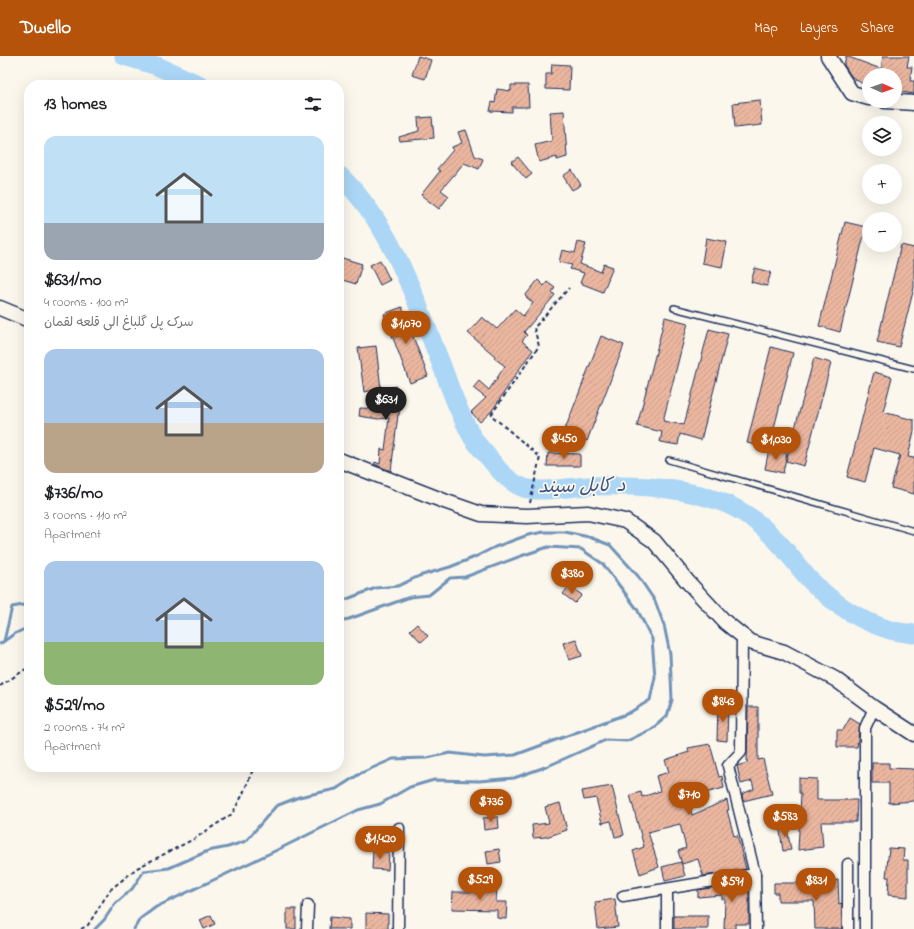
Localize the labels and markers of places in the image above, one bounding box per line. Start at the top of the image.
pin: $1,070 [373,311,439,345]
pin: $631 [362,387,410,421]
pin: $450 [540,426,588,460]
pin: $1,030 [743,427,809,461]
pin: $380 [548,561,596,595]
pin: $843 [699,689,747,723]
pin: $710 [665,782,713,816]
pin: $736 [467,789,515,823]
pin: $583 [761,804,809,838]
pin: $1,420 [347,826,413,860]
pin: $529 [456,867,504,901]
pin: $831 [792,868,840,902]
pin: $591 [708,869,756,903]

